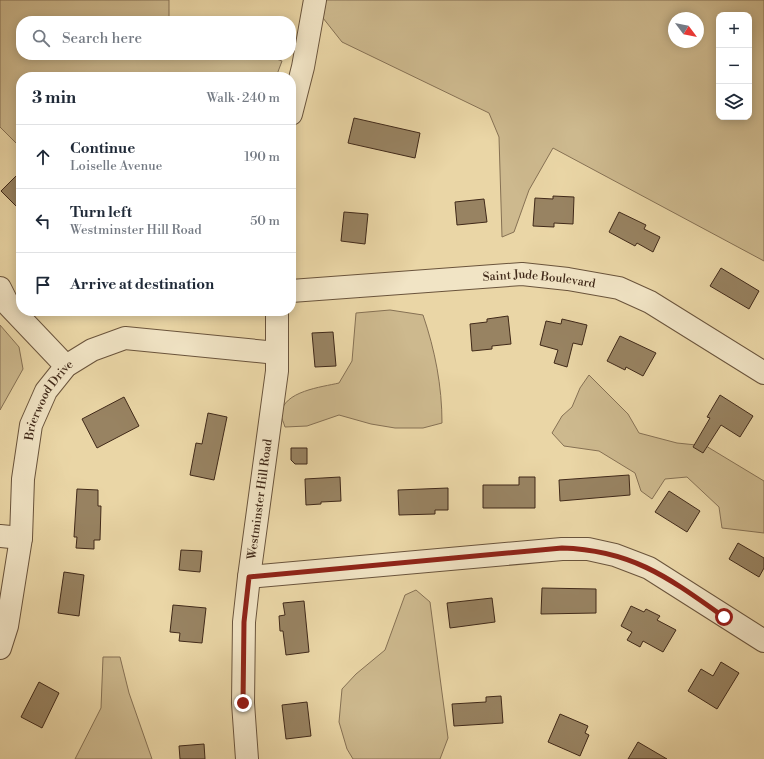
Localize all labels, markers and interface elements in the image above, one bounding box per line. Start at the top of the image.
north arrow [668,12,704,48]
map controls [716,12,752,120]
button: + [716,12,752,48]
search box [16,16,296,60]
icon: search [30,27,52,49]
text: Search here [62,29,142,48]
button: − [716,48,752,84]
button: layers [716,84,752,120]
text: 3 min [32,87,76,109]
text: Walk · 240 m [206,90,280,106]
text: Continue [70,139,135,158]
icon: ahead [32,146,54,168]
text: 190 m [244,149,280,165]
text: Loiselle Avenue [70,158,162,174]
text: Turn left [70,203,132,222]
icon: left [32,210,54,232]
text: 50 m [250,213,280,229]
text: Westminster Hill Road [70,222,202,238]
street label: Saint Jude Boulevard [482,266,597,291]
icon: arrive [32,274,54,296]
text: Arrive at destination [70,275,214,294]
street label: Brierwood Drive [21,356,76,442]
street label: Westminster Hill Road [244,438,275,561]
route start [715,608,733,626]
route end [234,694,252,712]

